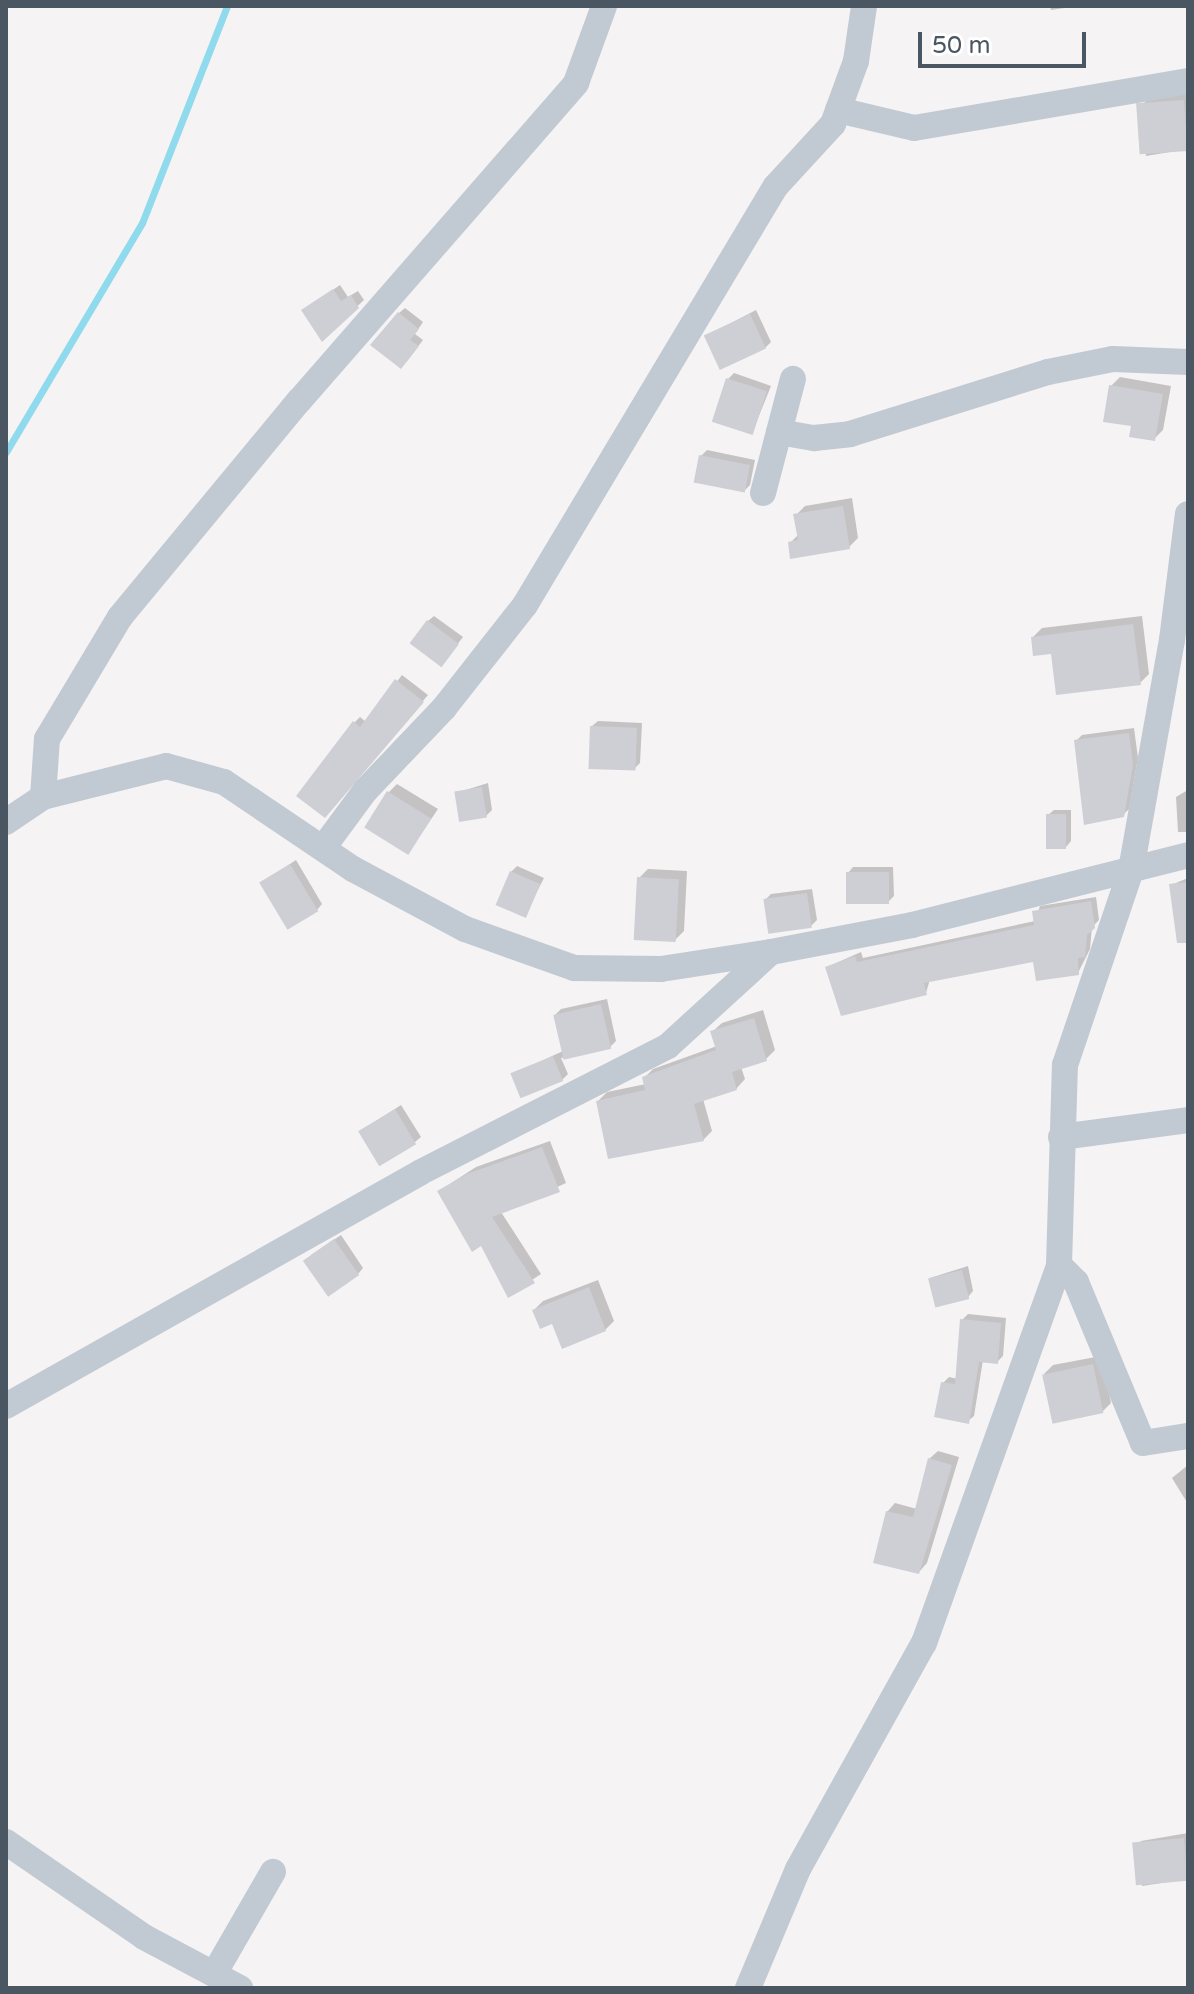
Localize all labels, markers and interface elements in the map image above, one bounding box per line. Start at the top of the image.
scale bar [922,16,1090,66]
text: 50 m [932,31,990,60]

